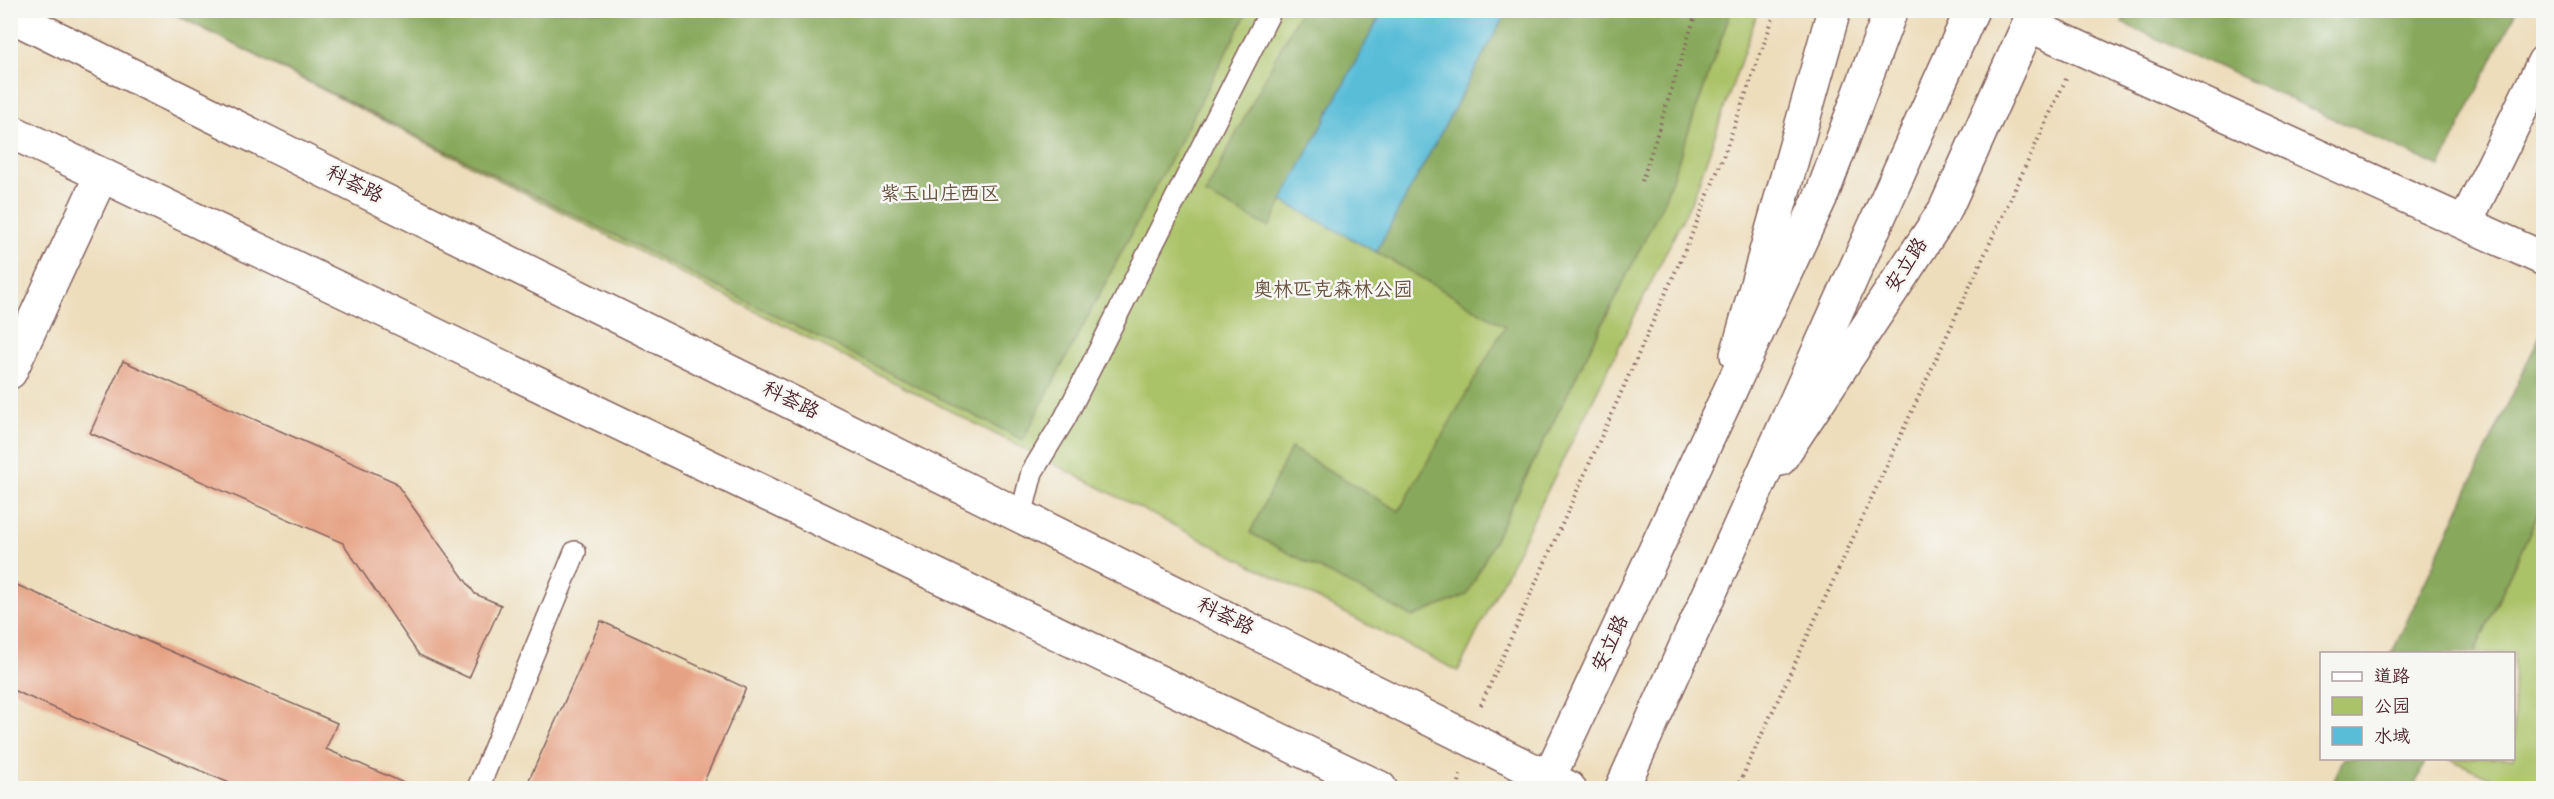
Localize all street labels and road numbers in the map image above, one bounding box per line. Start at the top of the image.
street label: 科荟路 [321,160,388,212]
street label: 安立路 [1880,232,1937,299]
street label: 科荟路 [757,376,824,428]
street label: 科荟路 [1192,592,1259,644]
street label: 安立路 [1587,610,1638,677]

